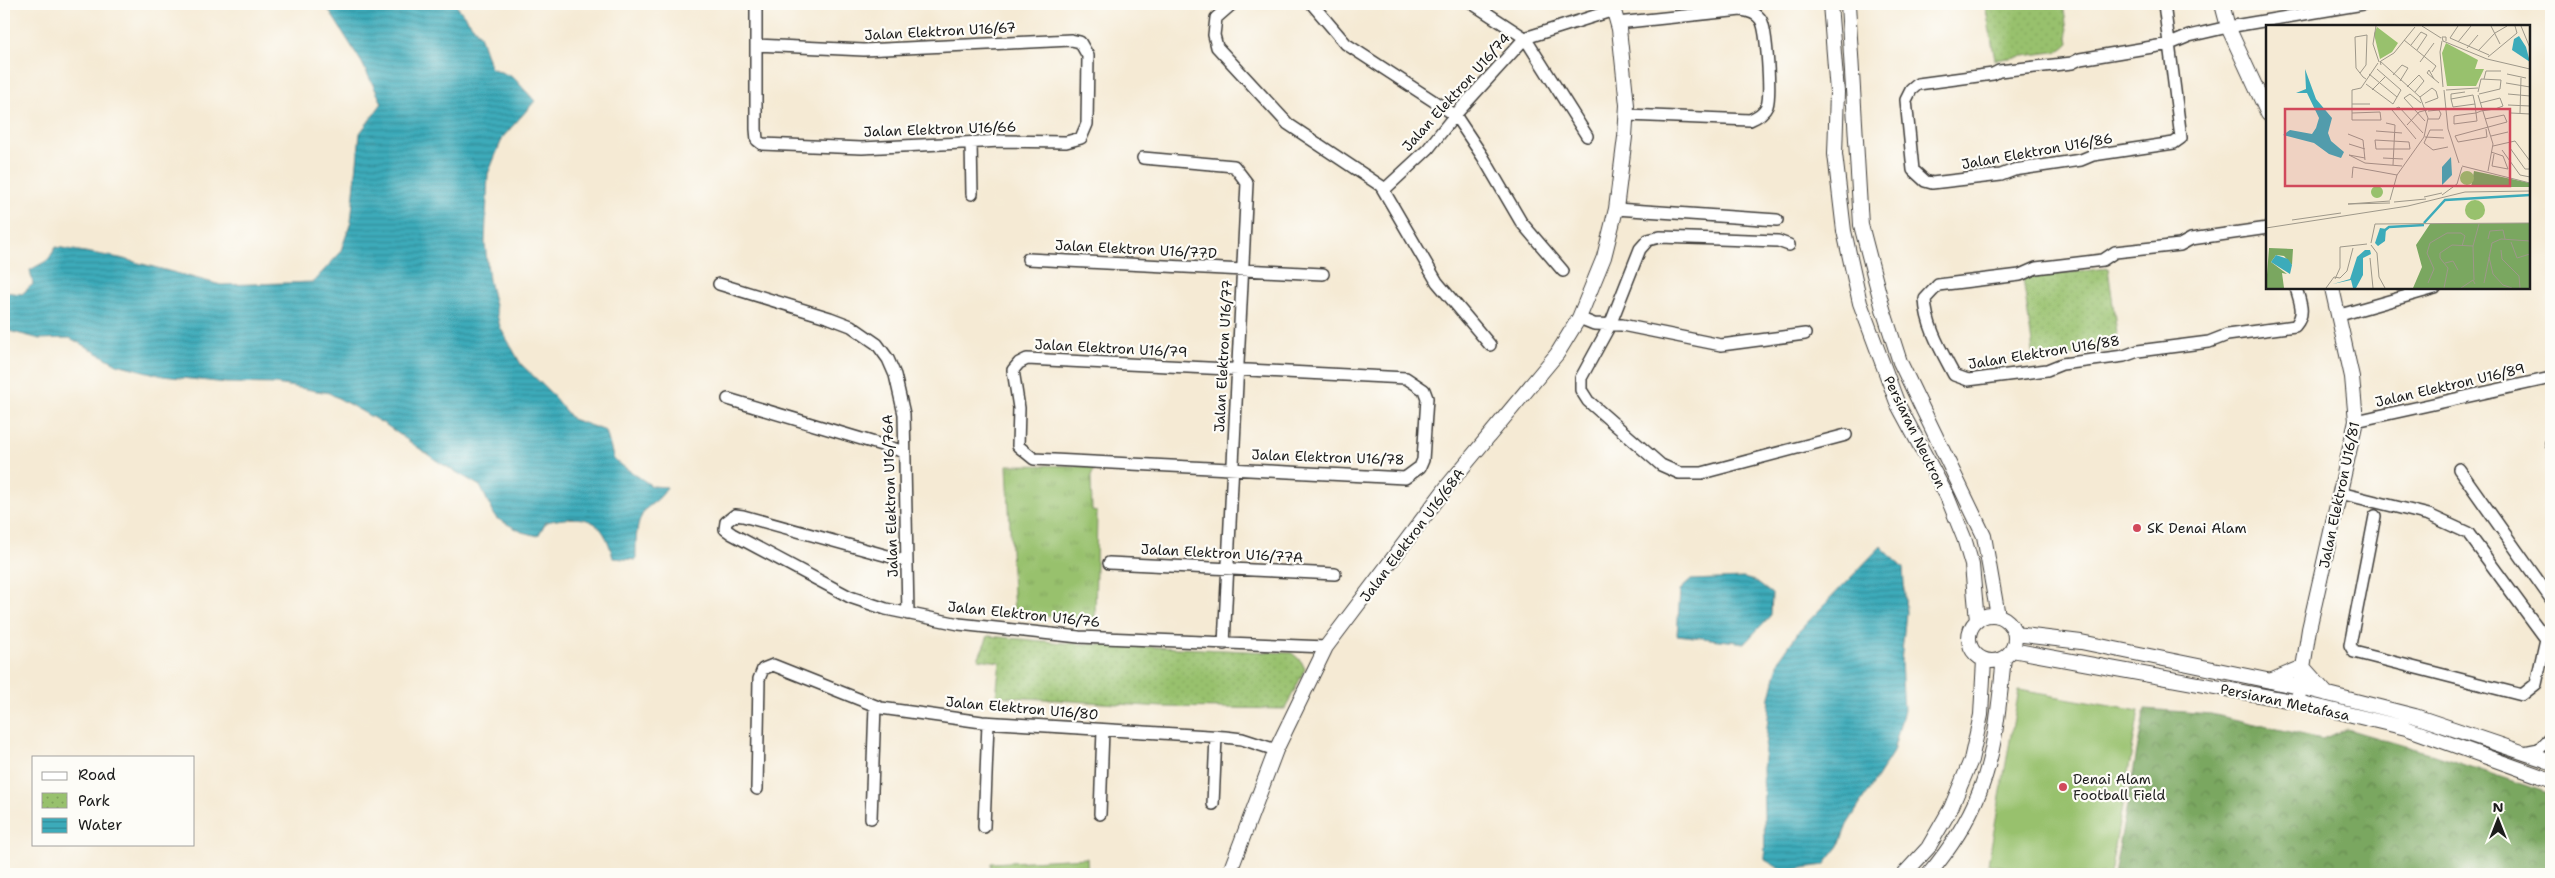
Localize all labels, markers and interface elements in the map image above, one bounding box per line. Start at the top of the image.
street label: Jalan Elektron U16/67 [864,18,1016,44]
inset map [2266,25,2530,289]
street label: Jalan Elektron U16/74 [1398,29,1514,155]
street label: Jalan Elektron U16/66 [863,117,1017,141]
street label: Jalan Elektron U16/86 [1960,129,2114,173]
street label: Jalan Elektron U16/77D [1055,236,1217,262]
street label: Jalan Elektron U16/77 [1210,279,1236,433]
street label: Jalan Elektron U16/88 [1967,331,2121,373]
street label: Jalan Elektron U16/79 [1034,335,1188,361]
street label: Jalan Elektron U16/89 [2373,359,2527,411]
street label: Persiaran Neutron [1880,373,1950,492]
street label: Jalan Elektron U16/76A [878,414,902,578]
street label: Jalan Elektron U16/81 [2315,420,2363,570]
street label: Jalan Elektron U16/78 [1251,445,1405,469]
street label: Jalan Elektron U16/68A [1356,465,1468,605]
place label: SK Denai Alam [2147,519,2246,537]
marker: SK Denai Alam [2131,522,2143,534]
street label: Jalan Elektron U16/77A [1140,540,1304,566]
street label: Jalan Elektron U16/76 [947,597,1101,631]
street label: Persiaran Metafasa [2219,679,2352,725]
street label: Jalan Elektron U16/80 [945,692,1099,724]
legend [32,756,195,846]
text: Road [78,765,116,785]
place label: Denai Alam Football Field [2073,770,2165,804]
marker: Denai Alam Football Field [2057,781,2069,793]
text: Park [78,791,110,811]
north arrow [2472,796,2522,846]
text: N [2492,798,2504,816]
text: Water [78,815,122,835]

